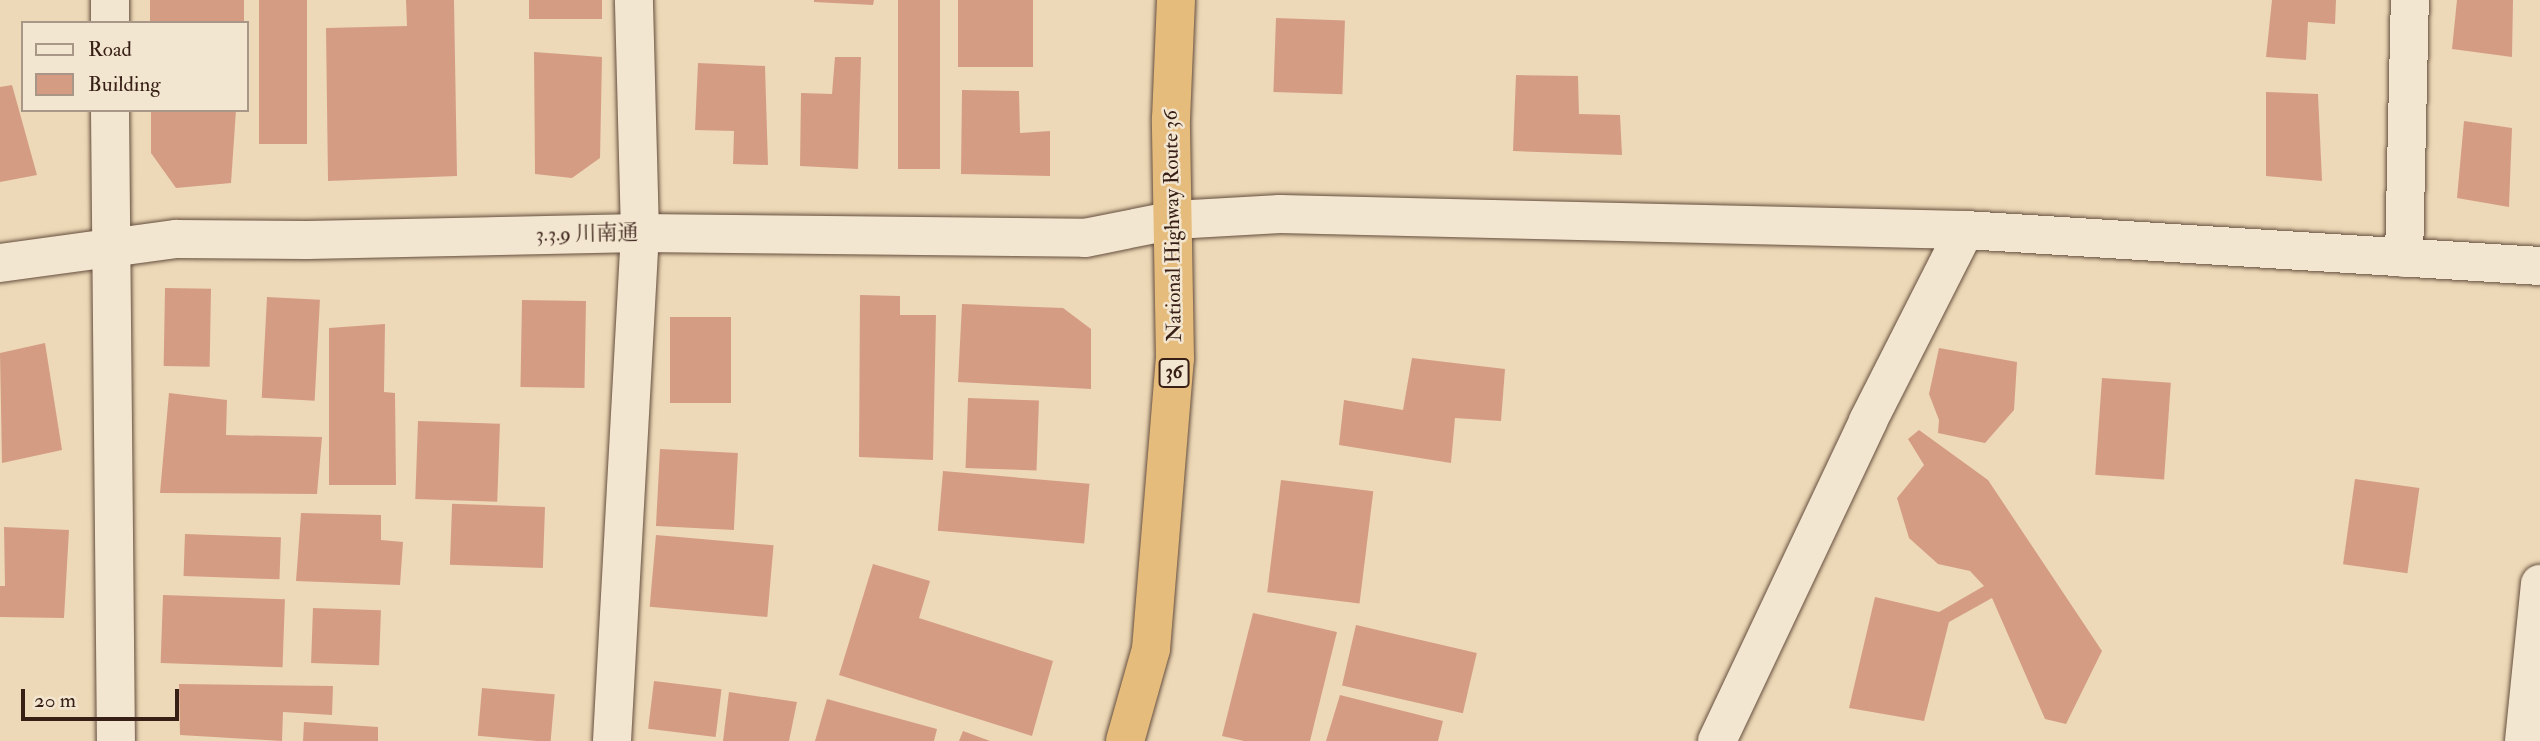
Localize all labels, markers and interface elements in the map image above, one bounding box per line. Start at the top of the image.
legend [21,21,248,112]
text: Road [88,36,132,63]
text: Building [88,71,161,98]
street label: National Highway Route 36 [1158,110,1188,342]
street label: 3.3.9 川南通 [536,221,638,247]
road number: 36 [1158,358,1190,388]
scale bar [24,674,182,718]
text: 20 m [34,687,76,714]

